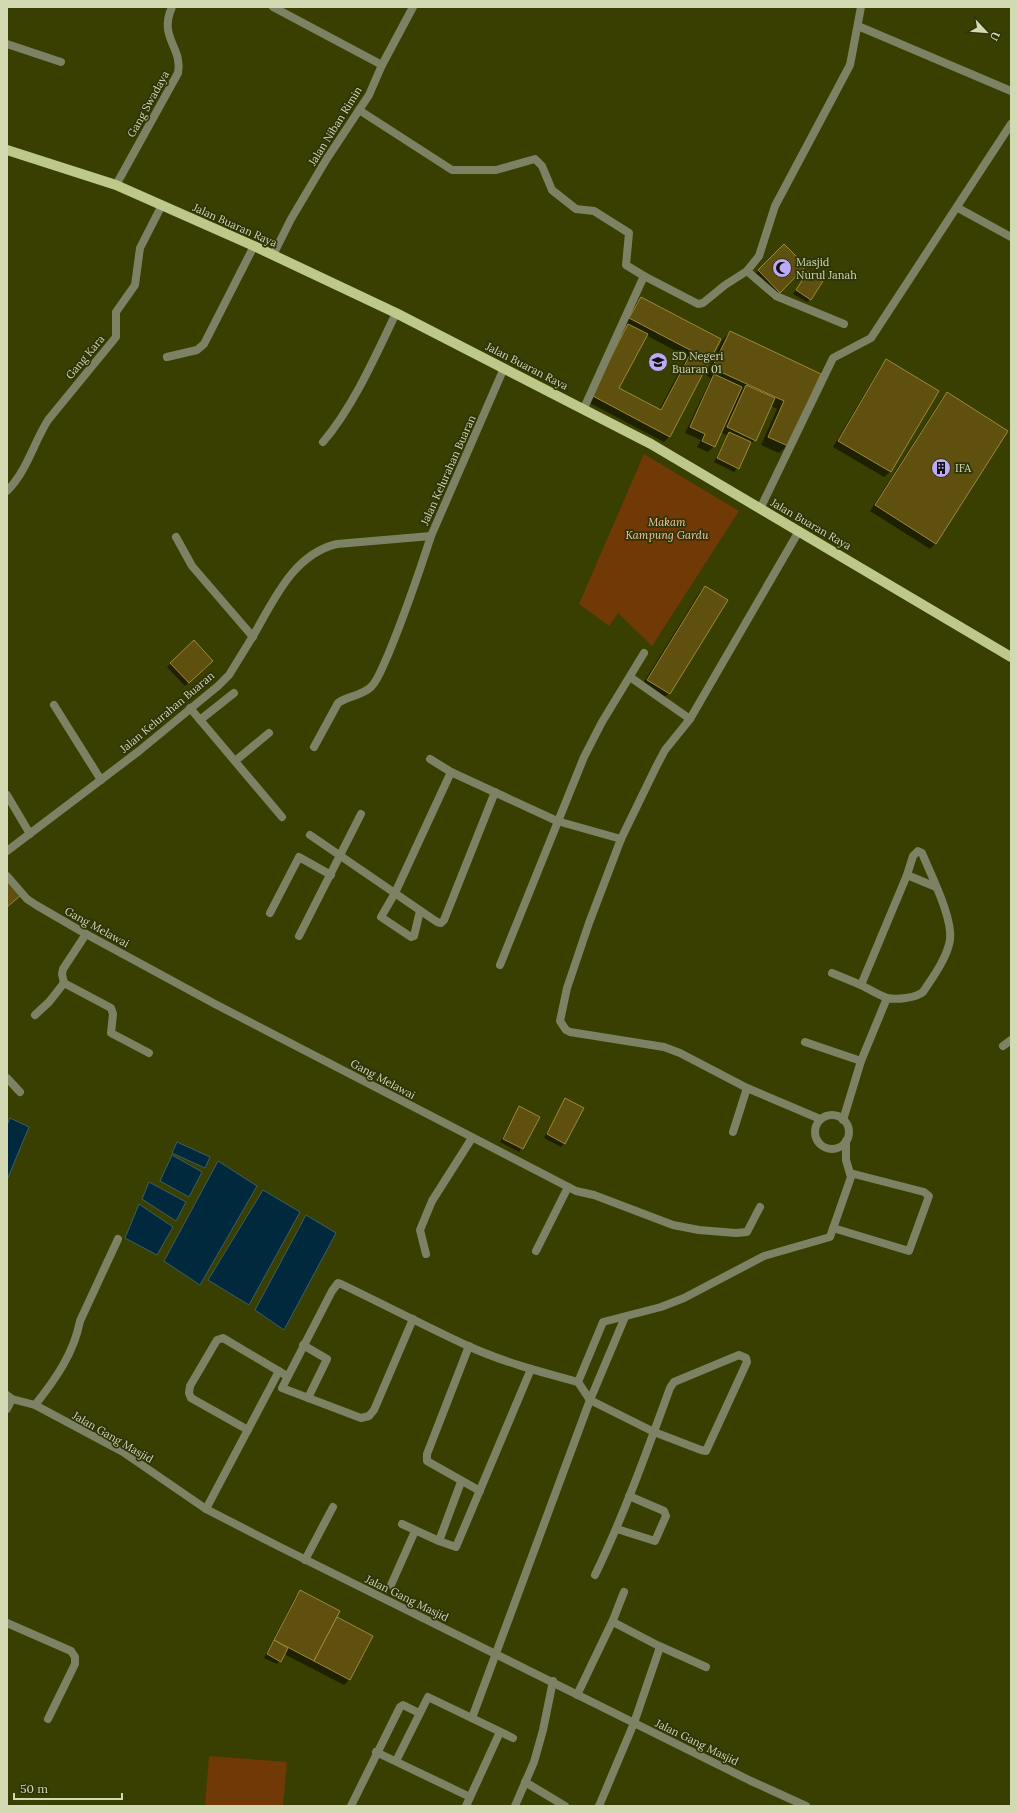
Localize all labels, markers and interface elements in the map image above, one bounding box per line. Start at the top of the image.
north arrow [966,12,1006,52]
text: U [987,30,1003,44]
street label: Gang Swadaya [124,68,172,140]
street label: Jalan Niban Rimin [305,84,365,169]
street label: Jalan Buaran Raya [190,200,280,250]
place label: Masjid Nurul Janah [796,255,857,282]
mosque icon: Masjid Nurul Janah [771,257,793,279]
street label: Gang Kara [63,332,108,382]
street label: Jalan Buaran Raya [483,339,571,393]
place label: SD Negeri Buaran 01 [672,349,723,376]
school or university icon: SD Negeri Buaran 01 [647,351,669,373]
street label: Jalan Kelurahan Buaran [417,413,479,528]
building icon: IFA [930,457,952,479]
place label: IFA [955,461,972,475]
street label: Jalan Buaran Raya [767,495,854,553]
park label: Makam Kampung Gardu [626,515,709,542]
street label: Jalan Kelurahan Buaran [116,668,217,756]
street label: Gang Melawai [62,904,132,950]
street label: Gang Melawai [348,1056,418,1102]
street label: Jalan Gang Masjid [69,1408,156,1466]
street label: Jalan Gang Masjid [362,1571,451,1624]
street label: Jalan Gang Masjid [652,1715,741,1768]
scale bar [14,1775,122,1801]
text: 50 m [20,1781,48,1796]

